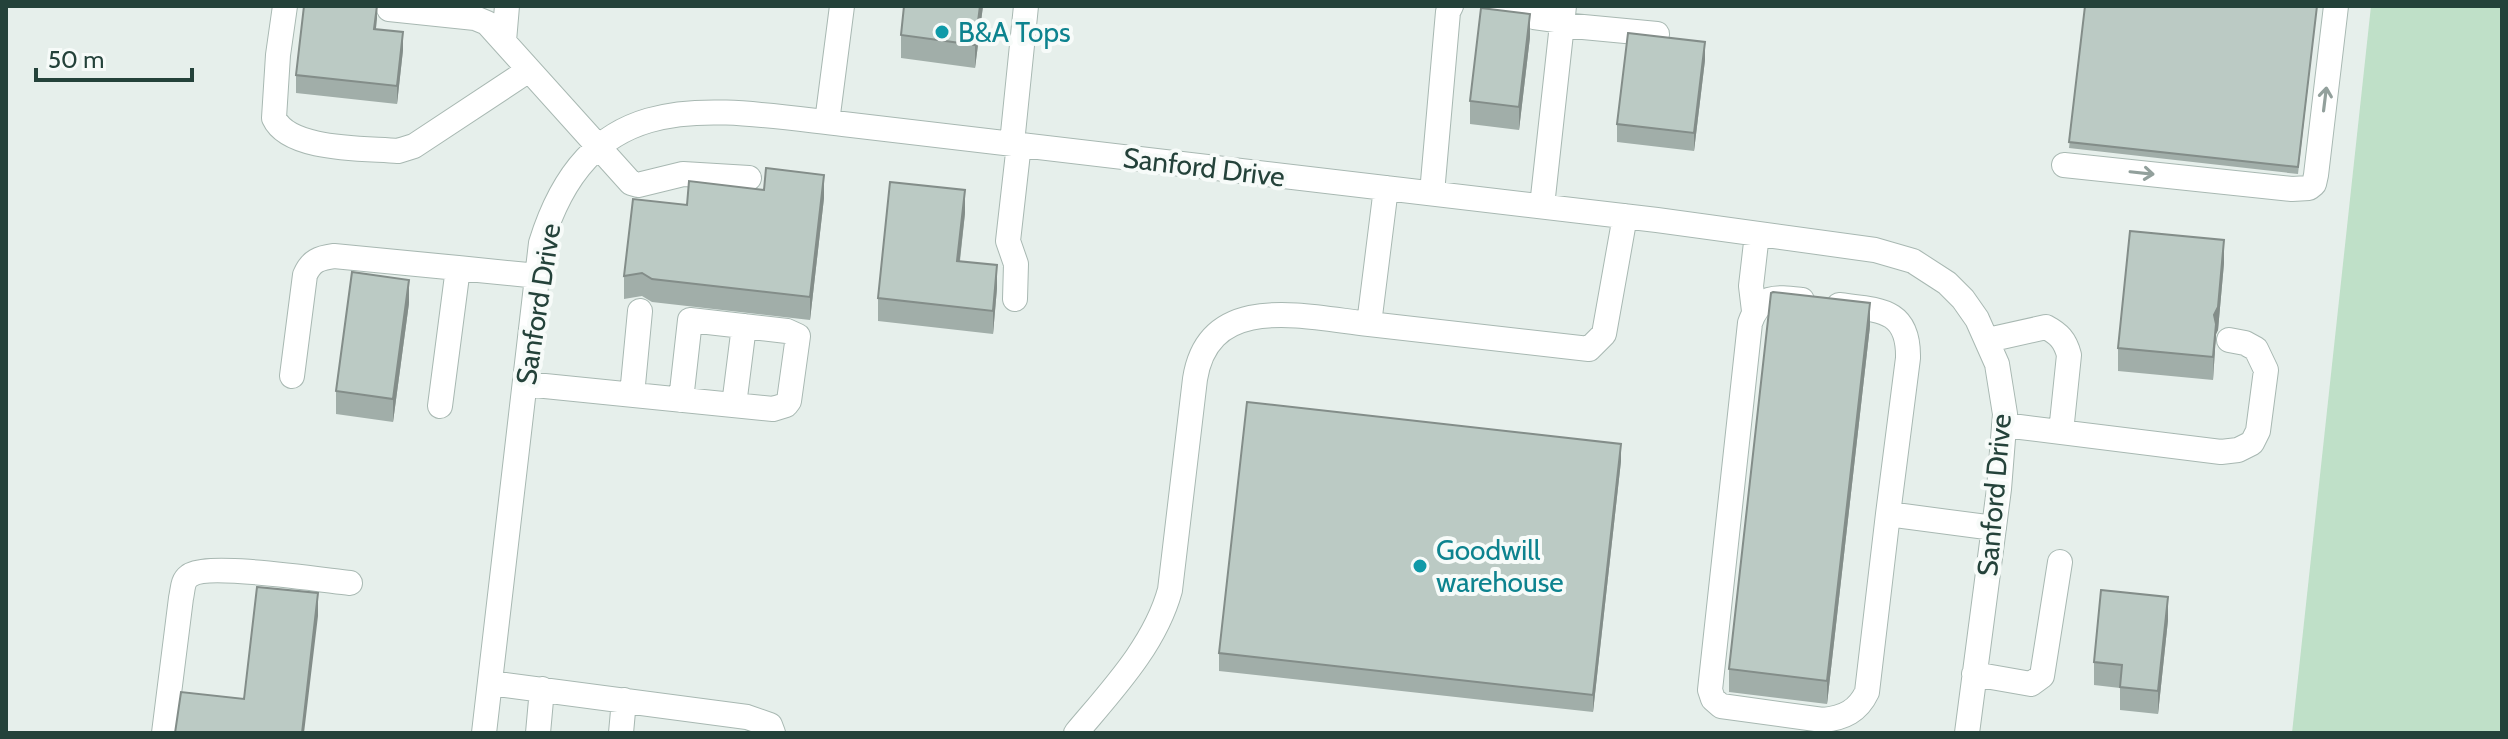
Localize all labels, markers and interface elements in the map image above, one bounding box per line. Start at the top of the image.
place label: B&A Tops [958,15,1071,49]
marker: B&A Tops [933,23,951,41]
scale bar [36,32,192,82]
text: 50 m [48,45,104,74]
one-way arrow [2318,87,2333,113]
street label: Sanford Drive [1121,140,1287,194]
one-way arrow [2128,165,2155,180]
street label: Sanford Drive [508,221,568,387]
street label: Sanford Drive [1970,412,2018,578]
place label: Goodwill warehouse [1436,533,1564,599]
marker: Goodwill warehouse [1411,557,1429,575]

